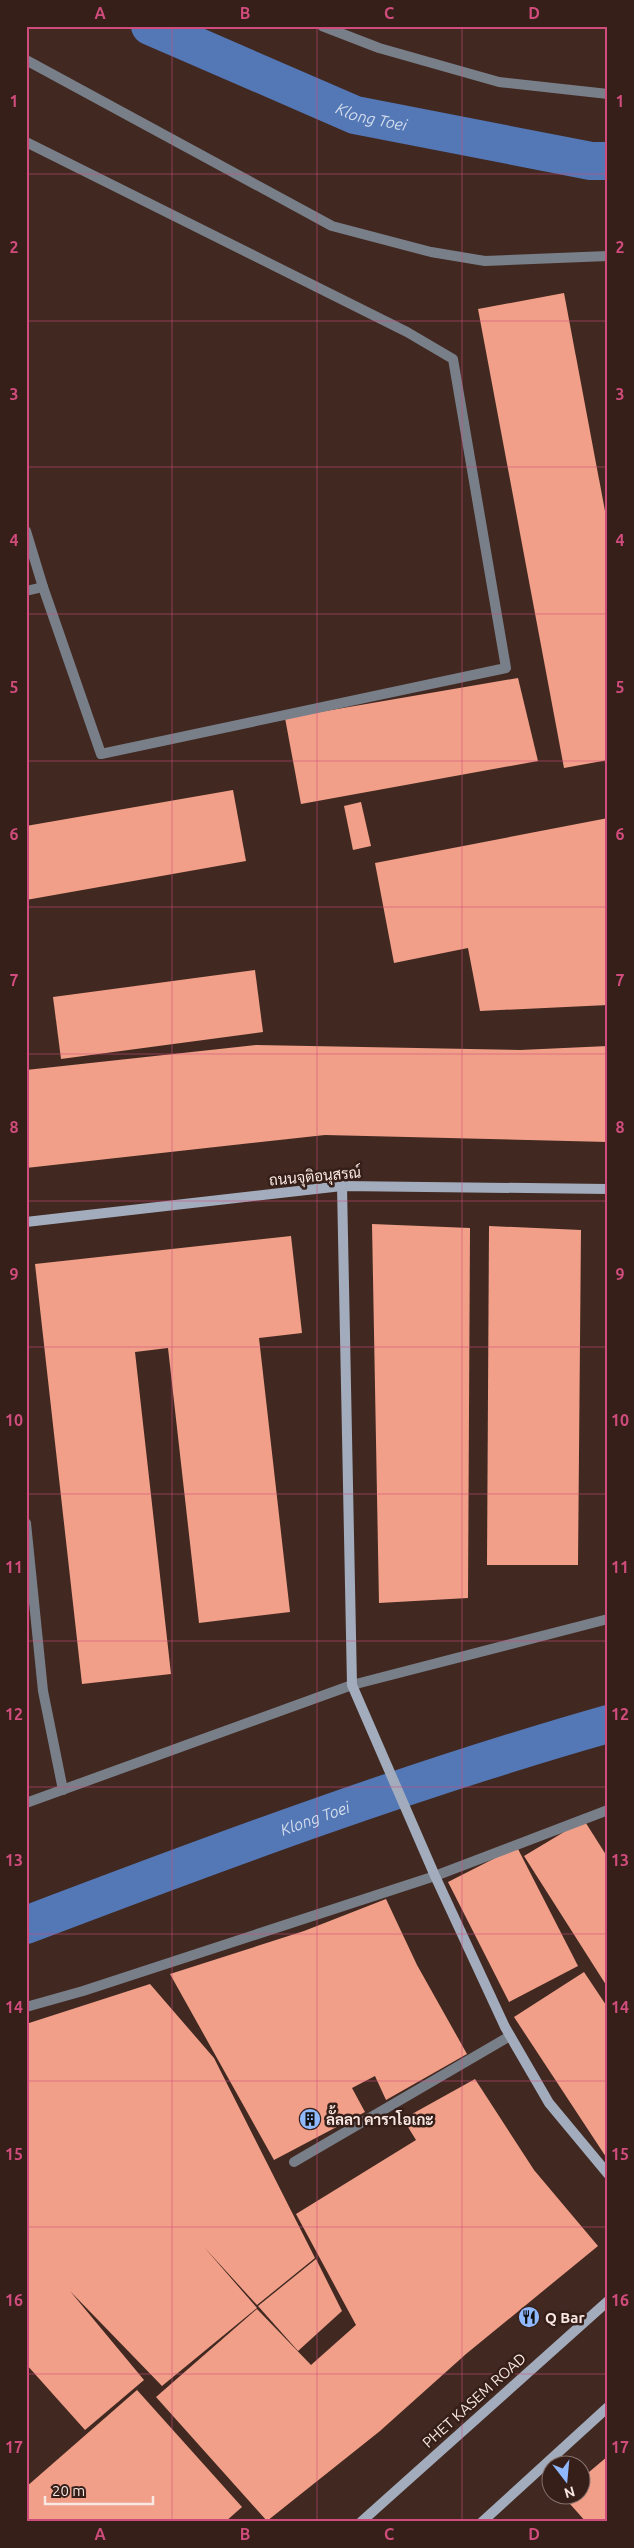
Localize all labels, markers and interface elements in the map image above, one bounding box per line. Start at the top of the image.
text: A [94,4,106,22]
text: B [240,4,250,22]
text: C [384,4,394,22]
text: D [528,4,540,22]
text: 1 [9,92,19,110]
text: 1 [615,92,625,110]
water label: Klong Toei [333,99,410,134]
text: 2 [9,238,19,256]
text: 2 [615,238,625,256]
text: 3 [9,385,19,403]
text: 3 [615,385,625,403]
text: 4 [9,531,19,549]
text: 4 [615,531,625,549]
text: 5 [9,678,19,696]
text: 5 [615,678,625,696]
text: 6 [9,825,19,843]
text: 6 [615,825,625,843]
text: 7 [9,971,19,989]
text: 7 [615,971,625,989]
text: 8 [9,1118,19,1136]
text: 8 [615,1118,625,1136]
street label: ถนนจุติอนุสรณ์ [268,1163,362,1191]
text: 9 [9,1265,19,1283]
text: 9 [615,1265,625,1283]
text: 10 [5,1411,23,1429]
text: 10 [611,1411,629,1429]
text: 11 [5,1558,23,1576]
text: 11 [611,1558,629,1576]
text: 12 [5,1705,23,1723]
text: 12 [611,1705,629,1723]
water label: Klong Toei [278,1797,353,1839]
text: 13 [5,1851,23,1869]
text: 13 [611,1851,629,1869]
text: 14 [5,1998,23,2016]
text: 14 [611,1998,629,2016]
place label: ลั้ลลา คาราโอเกะ [326,2105,434,2128]
building icon: ลั้ลลา คาราโอเกะ [298,2107,322,2131]
text: 15 [5,2145,23,2163]
text: 15 [611,2145,629,2163]
text: 16 [5,2291,23,2309]
text: 16 [611,2291,629,2309]
restaurant icon: Q Bar [517,2305,541,2329]
place label: Q Bar [545,2309,585,2326]
street label: PHET KASEM ROAD [419,2349,529,2451]
text: 17 [5,2438,23,2456]
text: 17 [611,2438,629,2456]
north arrow [542,2456,592,2506]
scale bar [45,2473,152,2505]
text: 20 m [52,2482,85,2499]
text: N [562,2483,577,2502]
text: A [94,2525,106,2543]
text: B [240,2525,250,2543]
text: C [384,2525,394,2543]
text: D [528,2525,540,2543]

